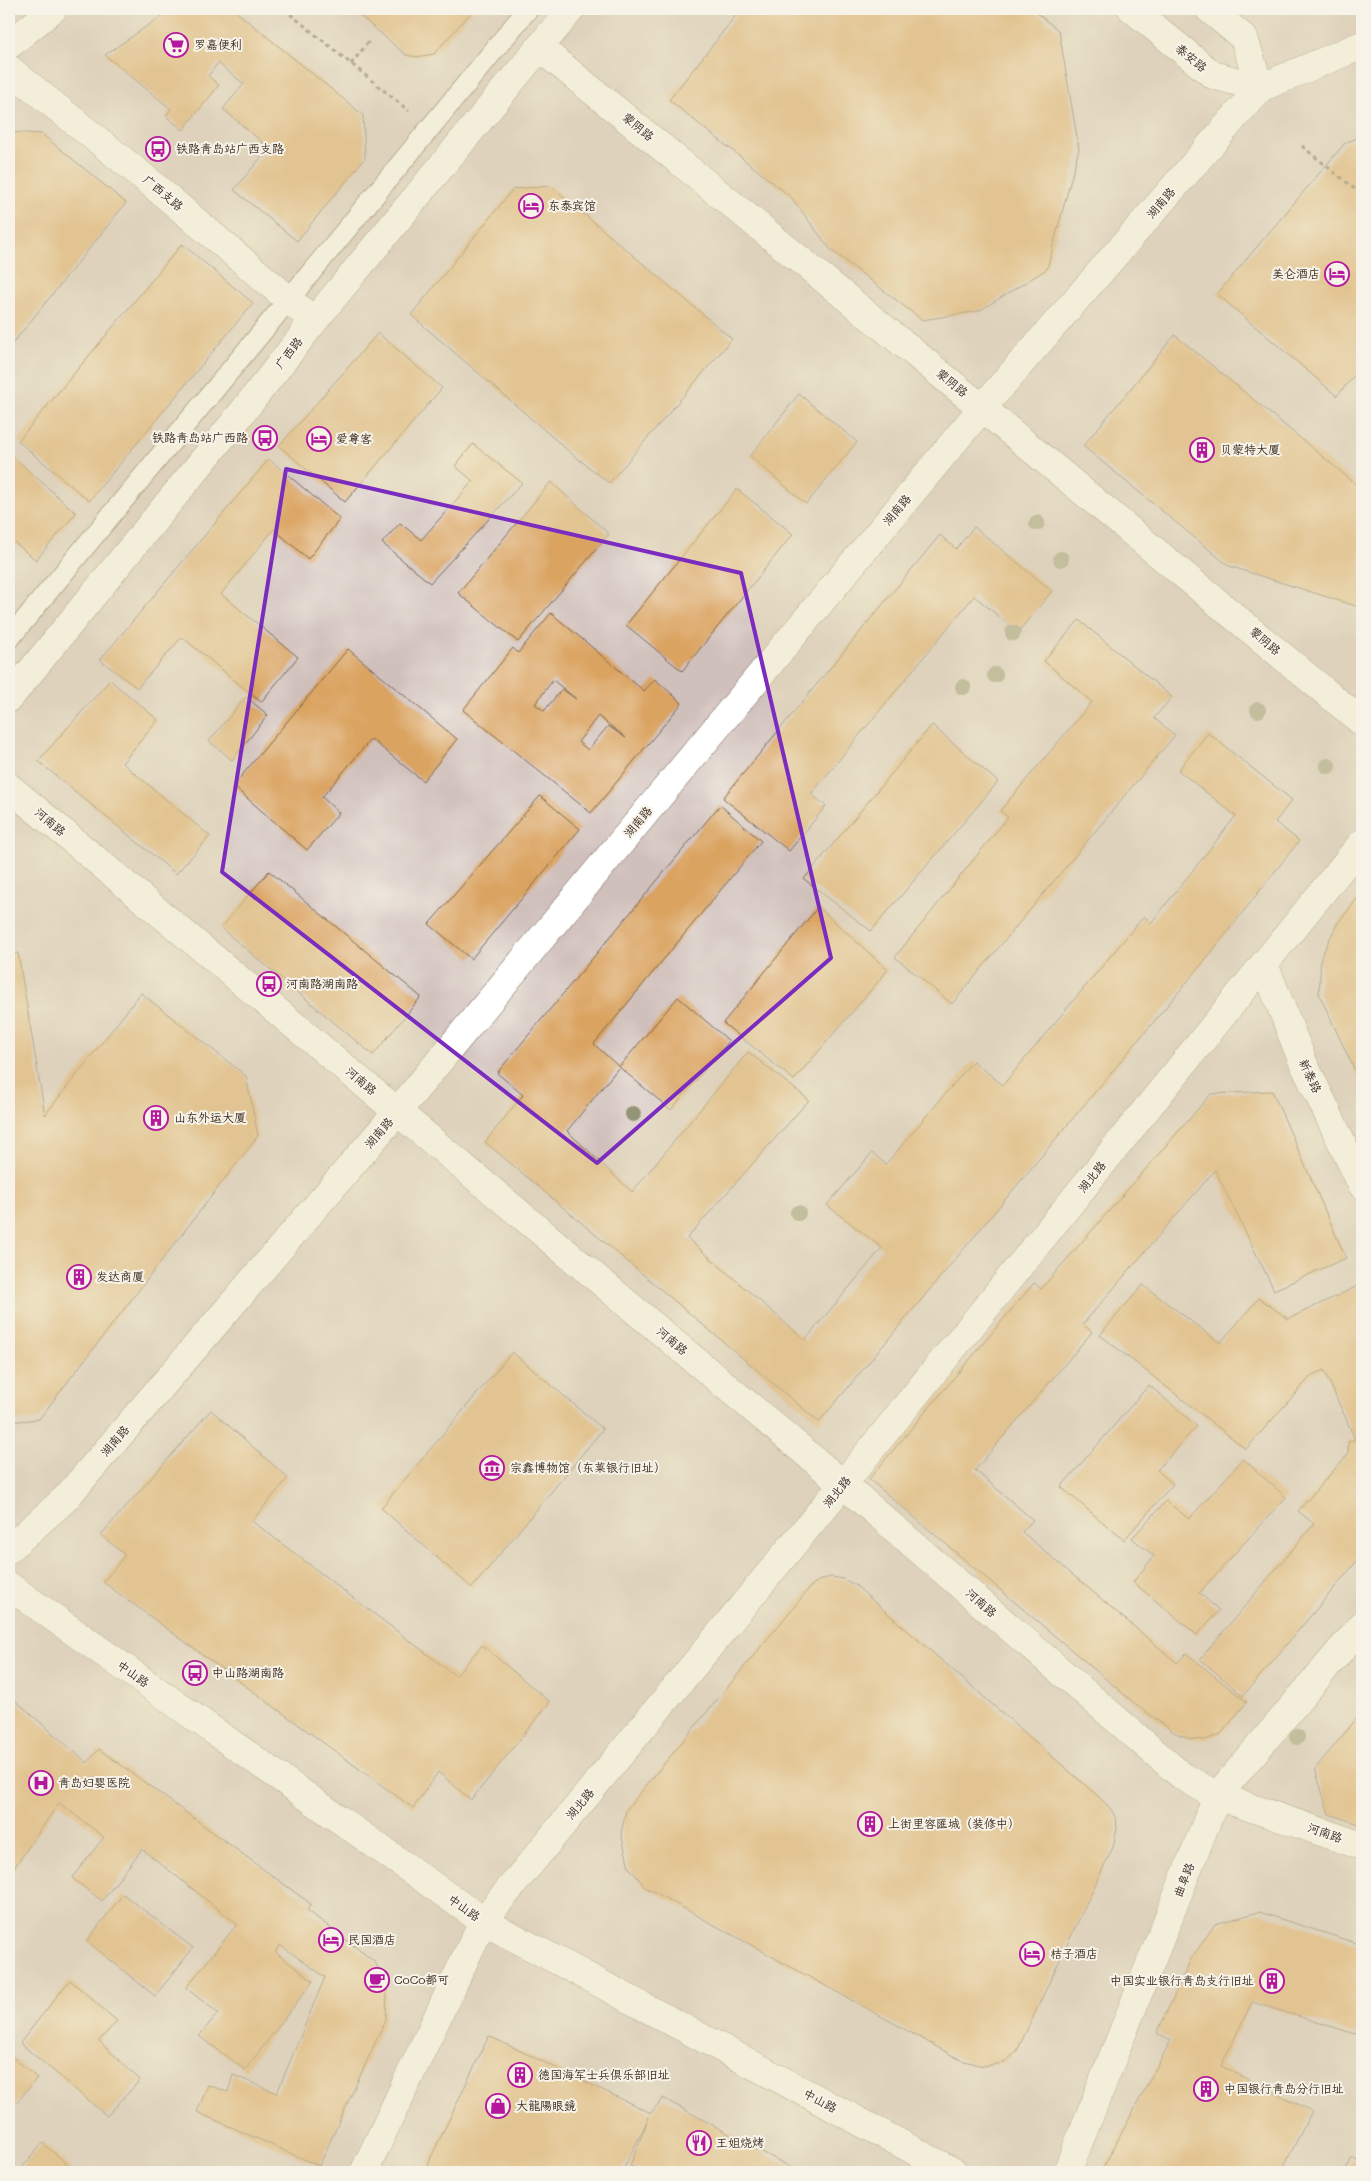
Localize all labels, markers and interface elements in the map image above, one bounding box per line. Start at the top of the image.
supermarket icon: 罗嘉便利 [163,32,189,58]
place label: 罗嘉便利 [194,36,242,52]
street label: 泰安路 [1173,40,1211,75]
street label: 蒙阴路 [620,109,658,144]
bus stop icon: 铁路青岛站广西支路 [145,136,171,162]
place label: 铁路青岛站广西支路 [176,140,284,156]
street label: 广西支路 [140,171,187,214]
street label: 湖南路 [1142,184,1178,221]
hotel icon: 东泰宾馆 [518,193,544,219]
place label: 东泰宾馆 [548,197,596,213]
hotel icon: 美仑酒店 [1324,261,1350,287]
place label: 美仑酒店 [1272,265,1320,281]
street label: 广西路 [271,333,306,371]
street label: 蒙阴路 [934,365,972,400]
bus stop icon: 铁路青岛站广西路 [252,425,278,451]
hotel icon: 爱尊客 [306,426,332,452]
place label: 铁路青岛站广西路 [152,429,248,445]
place label: 爱尊客 [336,430,372,446]
building icon: 贝蒙特大厦 [1189,437,1215,463]
place label: 贝蒙特大厦 [1220,441,1280,457]
street label: 湖南路 [879,490,914,528]
street label: 蒙阴路 [1247,623,1285,658]
street label: 湖南路 [620,802,655,840]
street label: 河南路 [32,804,70,839]
bus stop icon: 河南路湖南路 [256,971,282,997]
place label: 河南路湖南路 [286,975,358,991]
street label: 新泰路 [1296,1056,1326,1095]
street label: 河南路 [343,1063,381,1098]
building icon: 山东外运大厦 [143,1105,169,1131]
place label: 山东外运大厦 [174,1109,246,1125]
street label: 湖南路 [360,1114,396,1151]
street label: 湖北路 [1074,1157,1109,1195]
building icon: 发达商厦 [66,1264,92,1290]
place label: 发达商厦 [96,1268,144,1284]
street label: 河南路 [654,1323,692,1358]
street label: 湖南路 [96,1422,132,1459]
museum icon: 宗鑫博物馆（东莱银行旧址） [479,1455,505,1481]
place label: 宗鑫博物馆（东莱银行旧址） [510,1459,666,1475]
street label: 湖北路 [819,1472,854,1510]
street label: 河南路 [963,1584,1000,1620]
street label: 中山路 [114,1656,153,1690]
bus stop icon: 中山路湖南路 [182,1660,208,1686]
place label: 中山路湖南路 [212,1664,284,1680]
hospital icon: 青岛妇婴医院 [28,1770,54,1796]
place label: 青岛妇婴医院 [58,1774,130,1790]
street label: 湖北路 [562,1784,597,1822]
building icon: 上街里容匯城（装修中） [857,1811,883,1837]
place label: 上街里容匯城（装修中） [888,1815,1020,1831]
street label: 河南路 [1306,1819,1345,1845]
street label: 曲阜路 [1169,1860,1197,1899]
street label: 中山路 [445,1890,484,1924]
hotel icon: 民国酒店 [318,1927,344,1953]
place label: 民国酒店 [348,1931,396,1947]
hotel icon: 桔子酒店 [1019,1941,1045,1967]
place label: 桔子酒店 [1050,1945,1098,1961]
cafe icon: CoCo都可 [364,1967,390,1993]
building icon: 中国实业银行青岛支行旧址 [1259,1968,1285,1994]
place label: CoCo都可 [394,1971,449,1987]
place label: 中国实业银行青岛支行旧址 [1110,1972,1254,1988]
building icon: 德国海军士兵俱乐部旧址 [507,2062,533,2088]
place label: 德国海军士兵俱乐部旧址 [538,2066,670,2082]
building icon: 中国银行青岛分行旧址 [1193,2076,1219,2102]
place label: 中国银行青岛分行旧址 [1224,2080,1344,2096]
street label: 中山路 [801,2085,840,2116]
shop icon: 大龍陽眼鏡 [485,2093,511,2119]
place label: 大龍陽眼鏡 [516,2097,576,2113]
restaurant icon: 王姐烧烤 [686,2130,712,2156]
place label: 王姐烧烤 [716,2134,764,2150]

